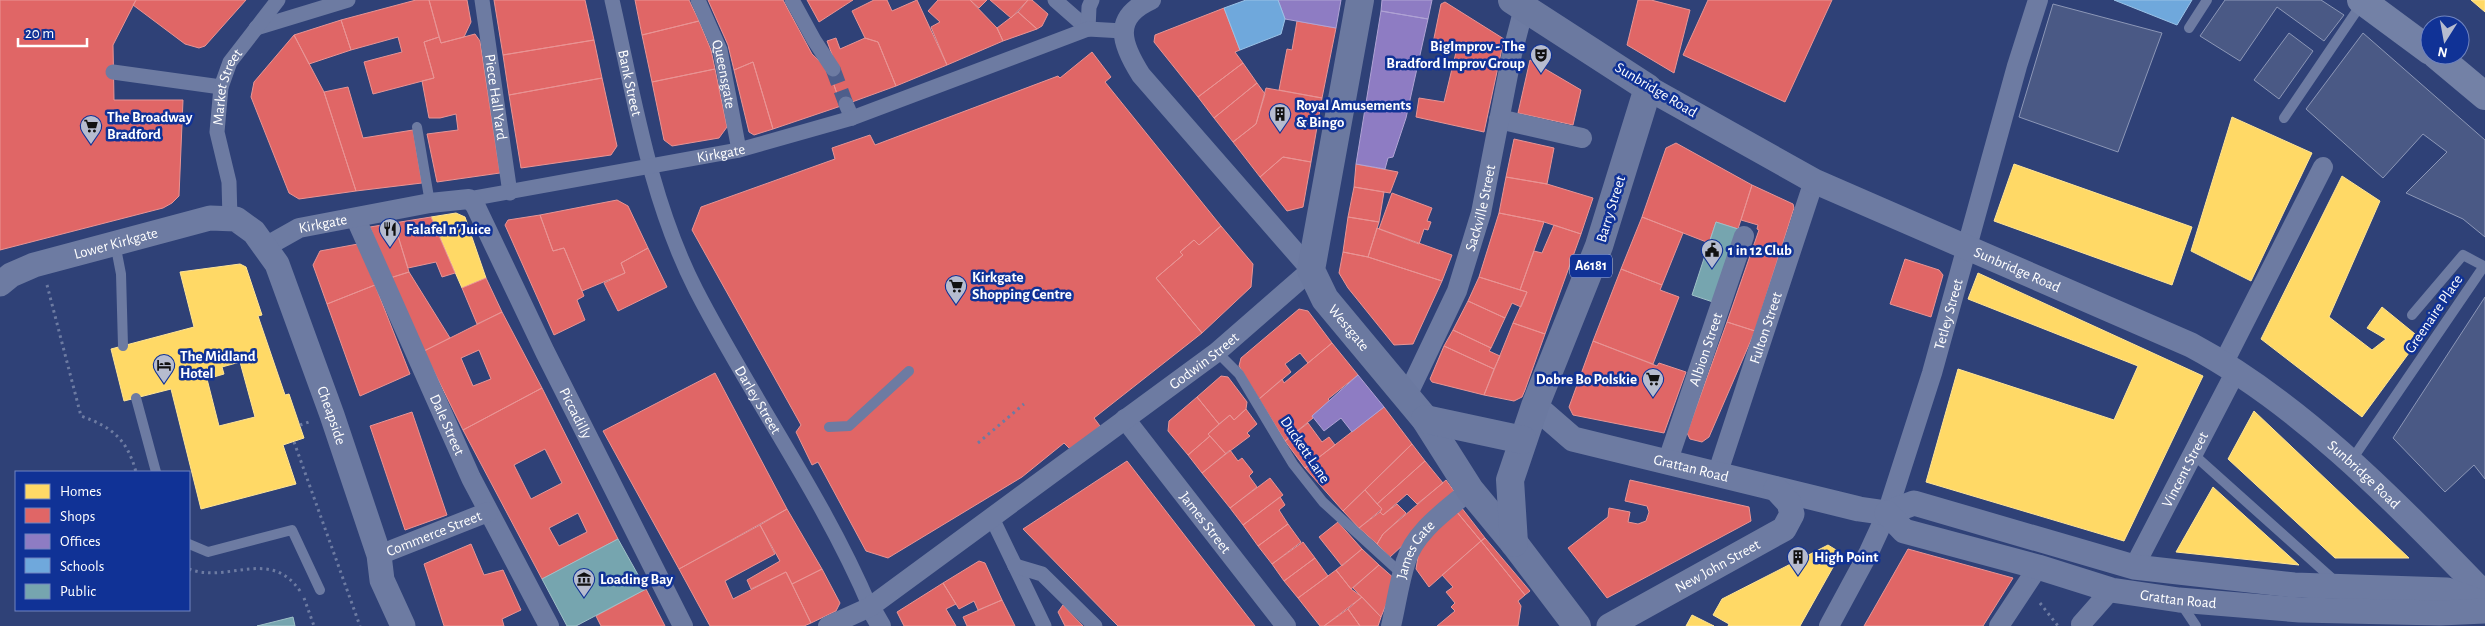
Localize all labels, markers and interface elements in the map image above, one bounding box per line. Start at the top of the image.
scale bar [18,15,86,47]
north arrow [2420,15,2470,65]
text: 20 m [25,26,54,41]
street label: Queensgate [709,37,738,110]
place label: BigImprov - The Bradford Improv Group [1386,39,1525,71]
theatre icon: BigImprov - The Bradford Improv Group [1529,43,1553,74]
text: N [2437,44,2449,60]
street label: Market Street [210,46,245,126]
street label: Bank Street [616,49,645,118]
street label: Piece Hall Yard [482,53,510,141]
street label: Sunbridge Road [1612,60,1700,120]
place label: Royal Amusements & Bingo [1296,98,1411,130]
building icon: Royal Amusements & Bingo [1268,102,1292,133]
place label: The Broadway Bradford [107,110,193,142]
supermarket icon: The Broadway Bradford [79,114,103,145]
street label: Kirkgate [696,141,747,165]
street label: Sackville Street [1462,163,1498,253]
street label: Barry Street [1594,174,1628,244]
street label: Kirkgate [297,211,348,235]
restaurant icon: Falafel n' Juice [378,217,402,248]
place label: Falafel n' Juice [406,222,491,237]
street label: Lower Kirkgate [72,225,159,262]
public building icon: 1 in 12 Club [1700,238,1724,269]
place label: 1 in 12 Club [1728,243,1792,258]
street label: Sunbridge Road [1972,244,2063,295]
road number: A6181 [1570,255,1612,278]
place label: Kirkgate Shopping Centre [972,270,1072,302]
street label: Greenaire Place [2402,272,2466,356]
supermarket icon: Kirkgate Shopping Centre [944,274,968,305]
street label: Tetley Street [1931,277,1965,352]
street label: Fulton Street [1747,290,1784,366]
street label: Westgate [1325,302,1372,354]
street label: Albion Street [1686,310,1725,388]
street label: Godwin Street [1166,329,1242,392]
place label: The Midland Hotel [180,349,256,381]
hotel icon: The Midland Hotel [152,353,176,384]
street label: Darley Street [732,363,784,437]
supermarket icon: Dobre Bo Polskie [1641,367,1665,398]
place label: Dobre Bo Polskie [1536,372,1637,387]
street label: Cheapside [315,384,349,447]
street label: Piccadilly [557,385,595,442]
street label: Dale Street [427,392,467,458]
street label: Duckett Lane [1277,414,1333,486]
street label: Vincent Street [2159,429,2211,510]
street label: Sunbridge Road [2325,437,2403,512]
street label: Grattan Road [1652,452,1730,484]
legend [15,471,190,611]
text: Homes [60,484,102,499]
street label: James Street [1177,489,1234,556]
street label: Commerce Street [384,508,484,559]
text: Shops [60,509,95,524]
street label: James Gate [1394,517,1437,581]
text: Offices [60,534,101,549]
street label: New John Street [1672,536,1763,595]
building icon: High Point [1786,545,1810,576]
place label: High Point [1814,550,1878,565]
text: Schools [60,559,104,574]
museum icon: Loading Bay [572,567,596,598]
place label: Loading Bay [600,572,673,587]
text: Public [60,584,96,599]
street label: Grattan Road [2139,587,2217,611]

